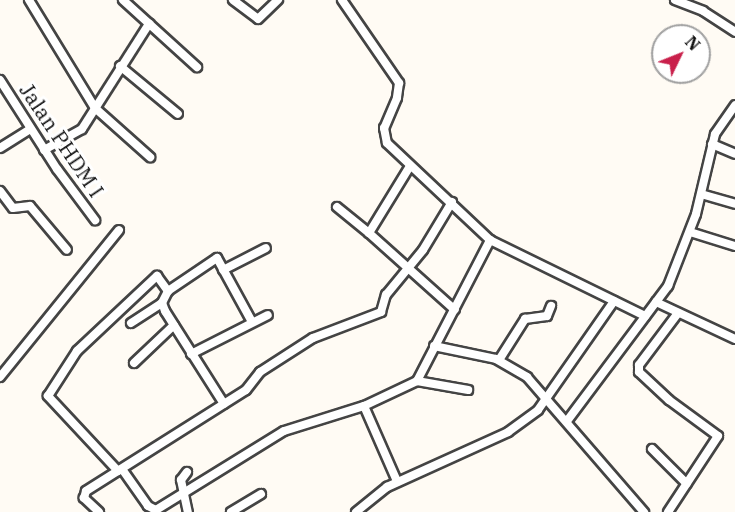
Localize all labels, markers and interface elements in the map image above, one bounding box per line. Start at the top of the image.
north arrow [651,24,711,84]
text: N [681,32,704,55]
street label: Jalan PHDM I [15,78,109,202]

